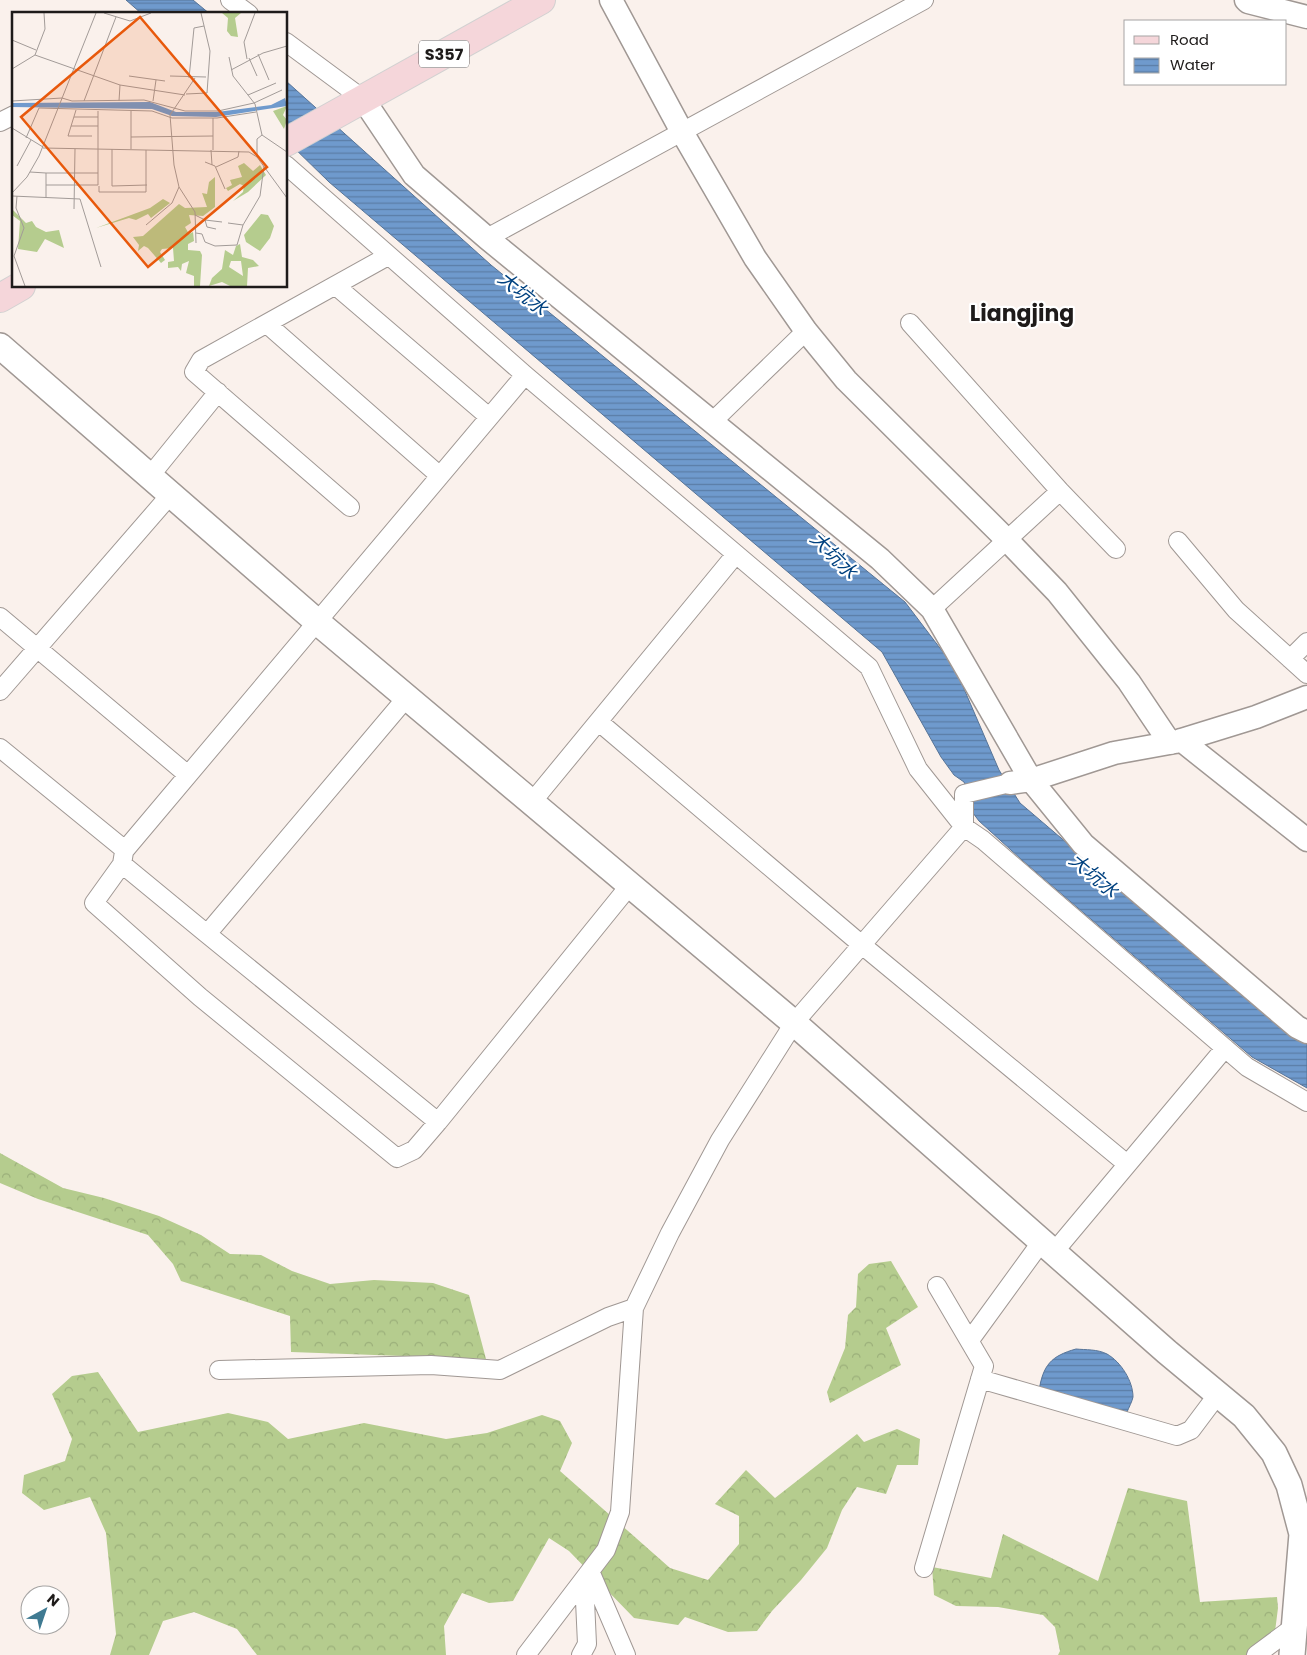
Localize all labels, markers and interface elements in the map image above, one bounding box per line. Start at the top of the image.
inset map [12,12,288,288]
legend [1124,20,1287,85]
text: Road [1170,29,1209,50]
road number: S357 [419,41,469,68]
text: Water [1170,54,1216,75]
water label: 大坑水 [492,265,554,322]
district label: Liangjing [970,298,1074,329]
water label: 大坑水 [804,526,864,586]
water label: 大坑水 [1063,847,1125,905]
north arrow [20,1585,70,1635]
text: N [43,1589,64,1611]

